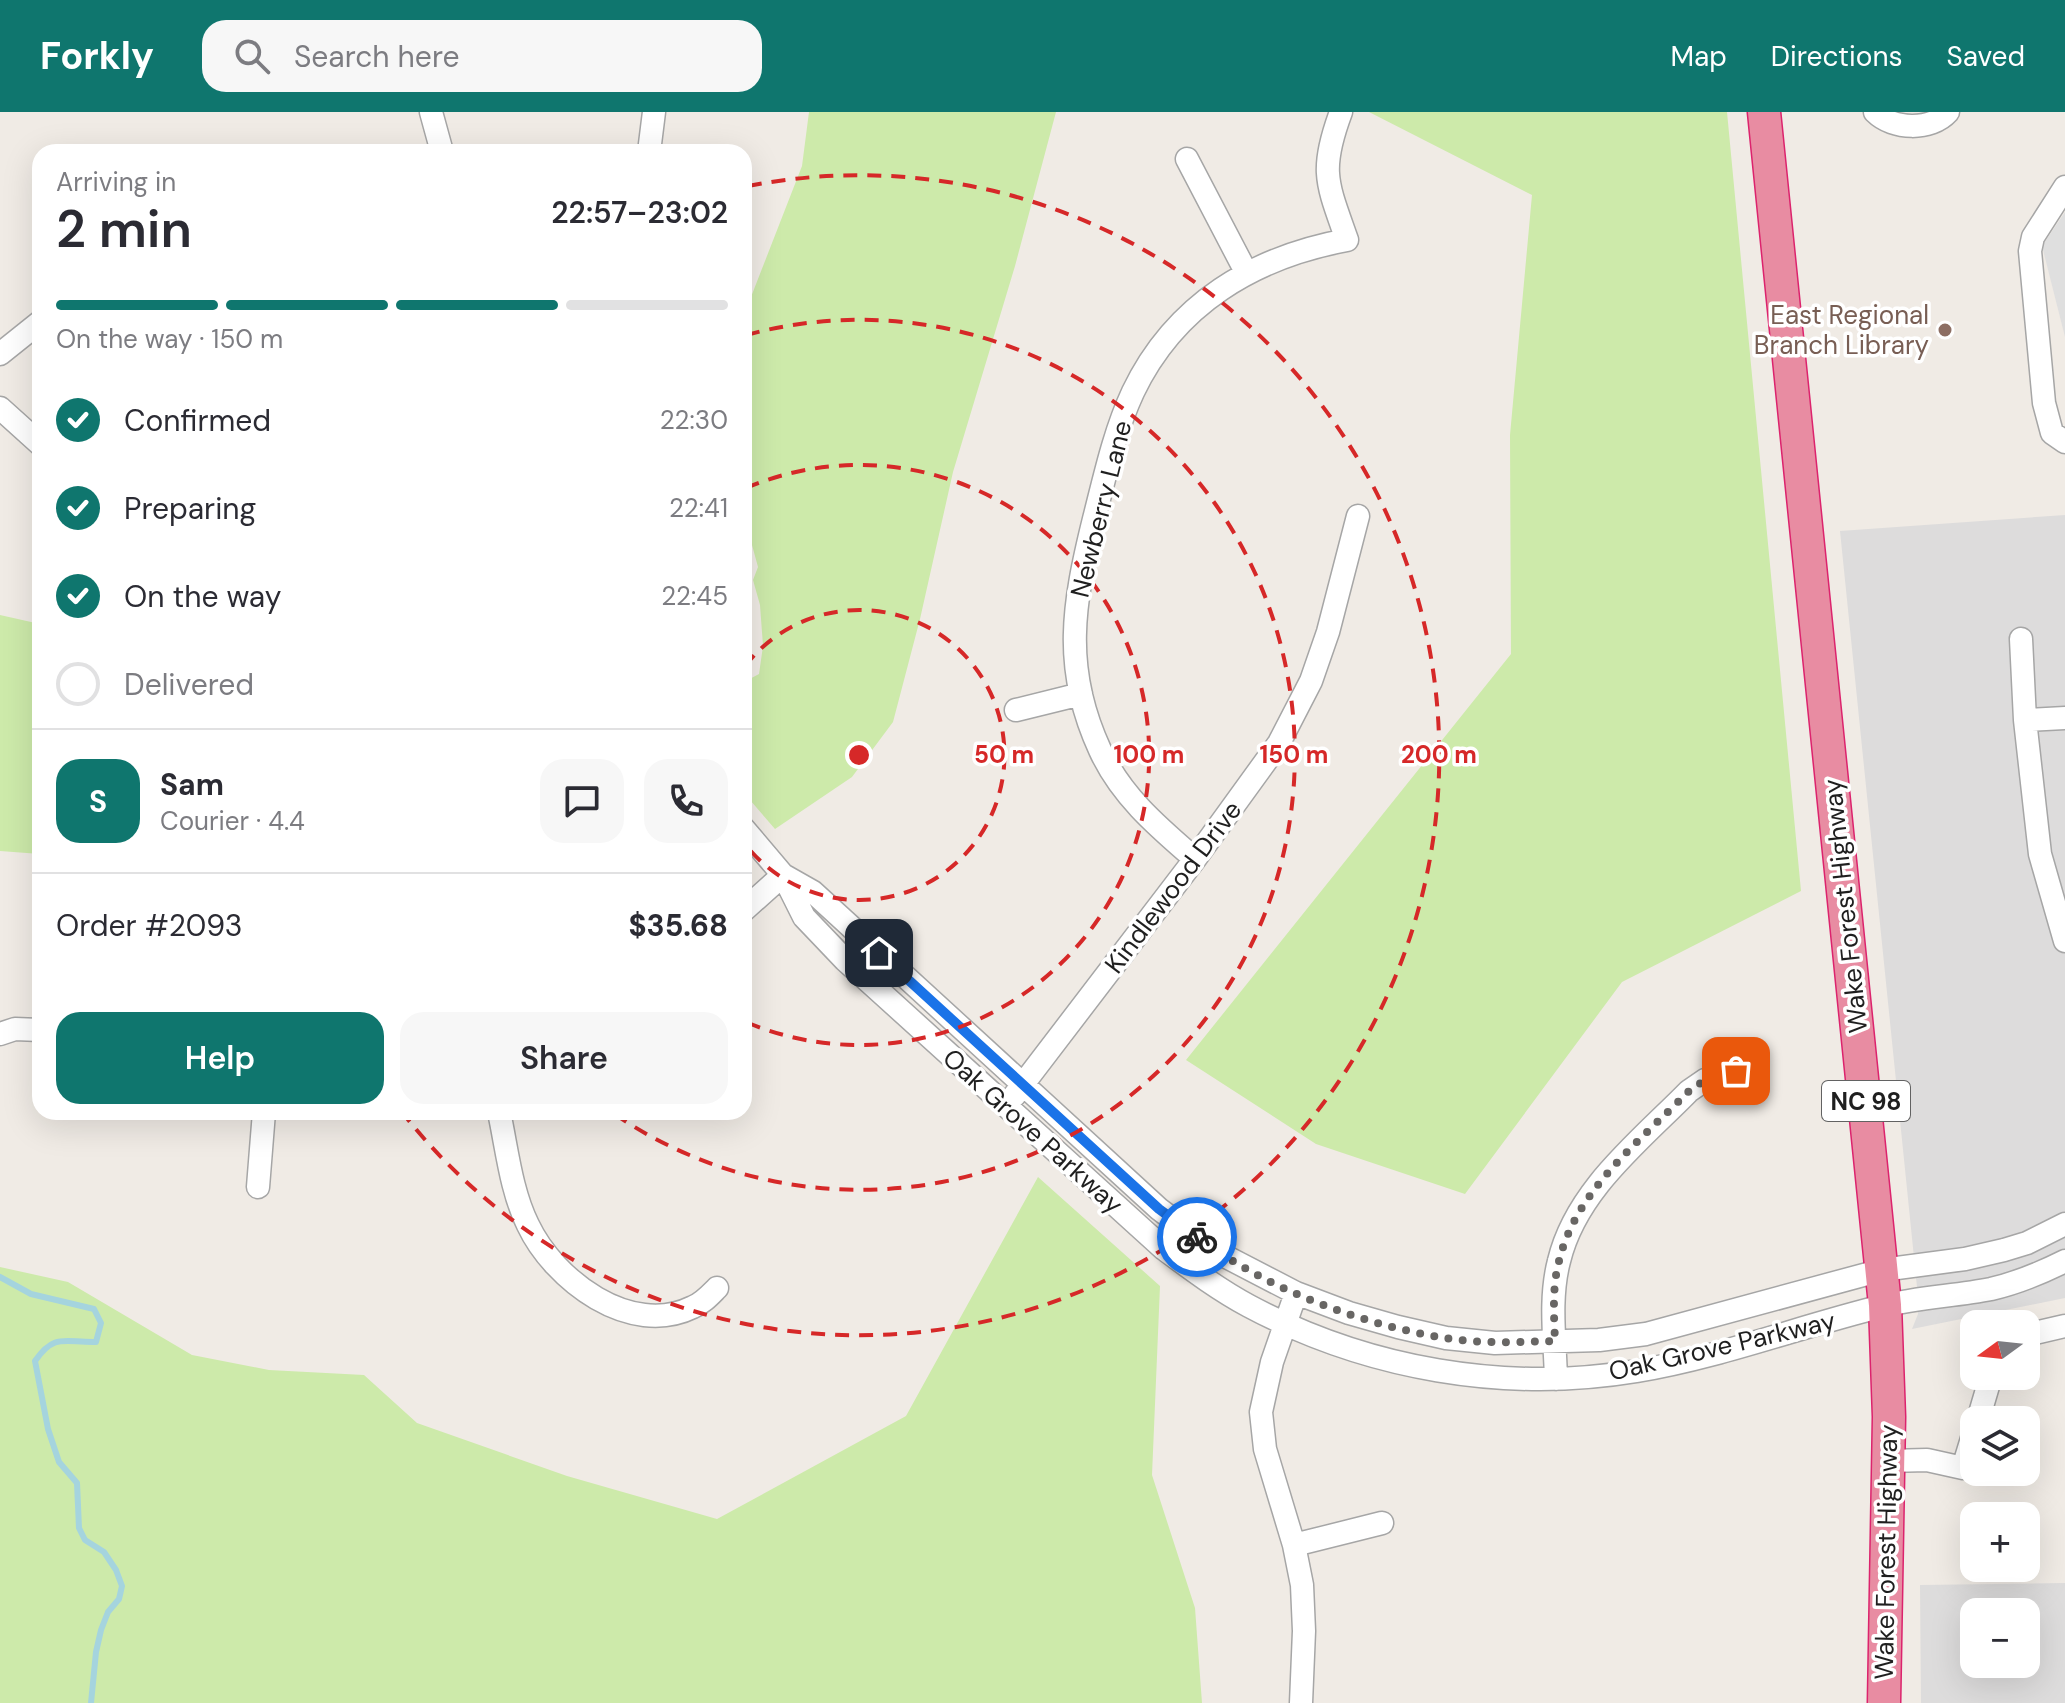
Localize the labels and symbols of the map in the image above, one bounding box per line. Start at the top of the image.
place label: East Regional Branch Library [1754,298,1929,362]
marker: East Regional Branch Library [1936,321,1954,339]
street label: Newberry Lane [1063,417,1139,601]
text: 50 m [974,739,1034,770]
text: 100 m [1114,739,1184,770]
text: 150 m [1260,739,1328,770]
text: 200 m [1401,739,1477,770]
centre of rings [845,741,873,769]
street label: Wake Forest Highway [1815,777,1875,1035]
street label: Kindlewood Drive [1097,794,1249,980]
pin [845,919,913,987]
pin [1702,1037,1770,1105]
street label: Oak Grove Parkway [936,1041,1130,1221]
road number: NC 98 [1822,1081,1910,1121]
courier [1157,1197,1237,1277]
street label: Oak Grove Parkway [1605,1303,1839,1389]
north arrow [1960,1310,2040,1390]
street label: Wake Forest Highway [1867,1424,1905,1680]

